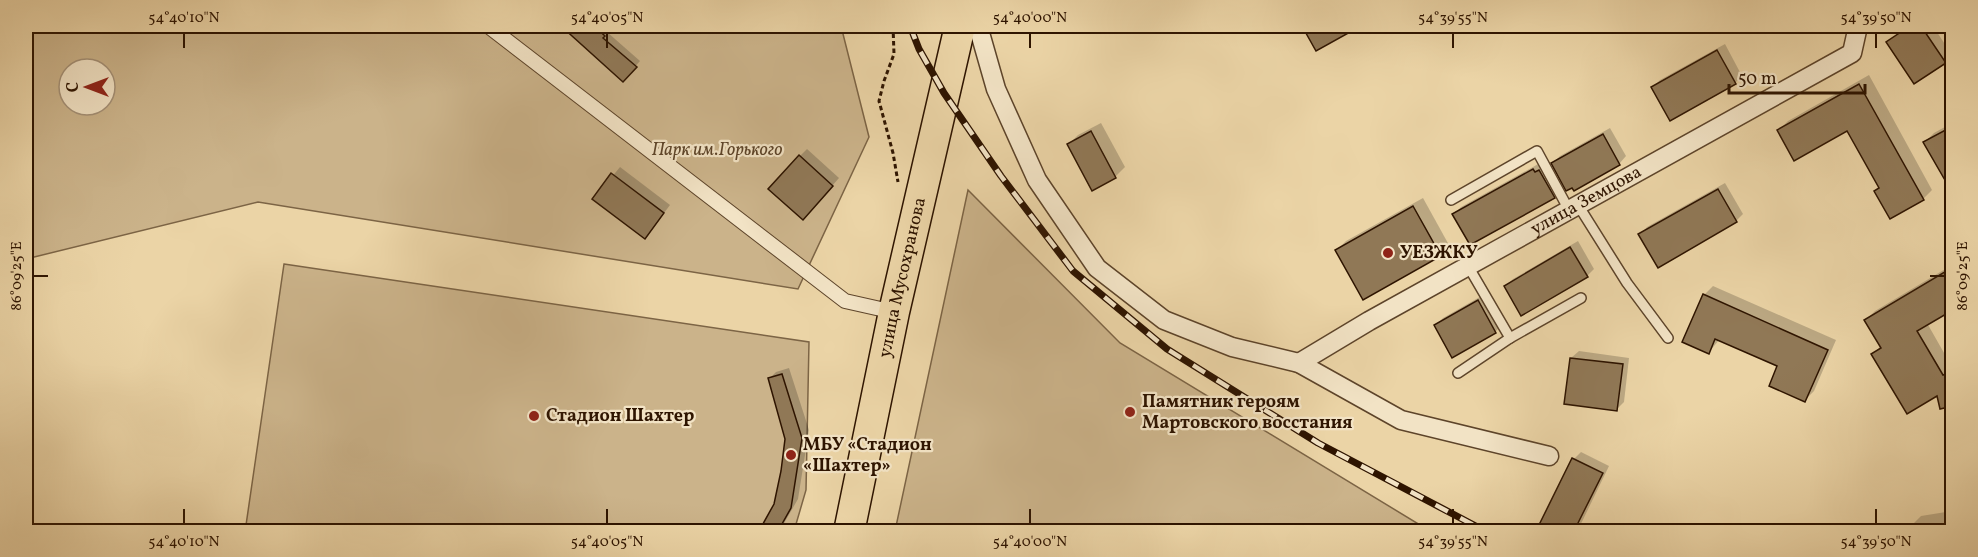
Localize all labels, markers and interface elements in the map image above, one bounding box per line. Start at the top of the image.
text: 54°40'10"N [148,8,220,29]
text: 54°40'05"N [571,8,643,29]
text: 54°40'00"N [993,8,1067,29]
text: 54°39'55"N [1418,8,1488,29]
text: 54°39'50"N [1840,8,1912,29]
north arrow [57,57,117,117]
scale bar [1729,57,1866,95]
text: 50 m [1738,67,1777,92]
text: С [63,82,85,92]
park label: Парк им.Горького [652,138,782,163]
street label: улица Земцова [1526,160,1646,241]
street label: улица Мусохранова [872,195,933,360]
text: 86°09'25"E [7,241,28,311]
place label: УЕЗЖКУ [1400,241,1478,266]
text: 86°09'25"E [1953,241,1974,311]
marker: УЕЗЖКУ [1381,246,1395,260]
place label: Памятник героям Мартовского восстания [1142,390,1353,436]
place label: Стадион Шахтер [546,404,694,429]
marker: Памятник героям Мартовского восстания [1123,405,1137,419]
marker: Стадион Шахтер [527,409,541,423]
place label: МБУ «Стадион «Шахтер» [803,433,932,479]
marker: МБУ «Стадион «Шахтер» [784,448,798,462]
text: 54°40'10"N [148,532,220,553]
text: 54°40'05"N [571,532,643,553]
text: 54°40'00"N [993,532,1067,553]
text: 54°39'55"N [1418,532,1488,553]
text: 54°39'50"N [1840,532,1912,553]

